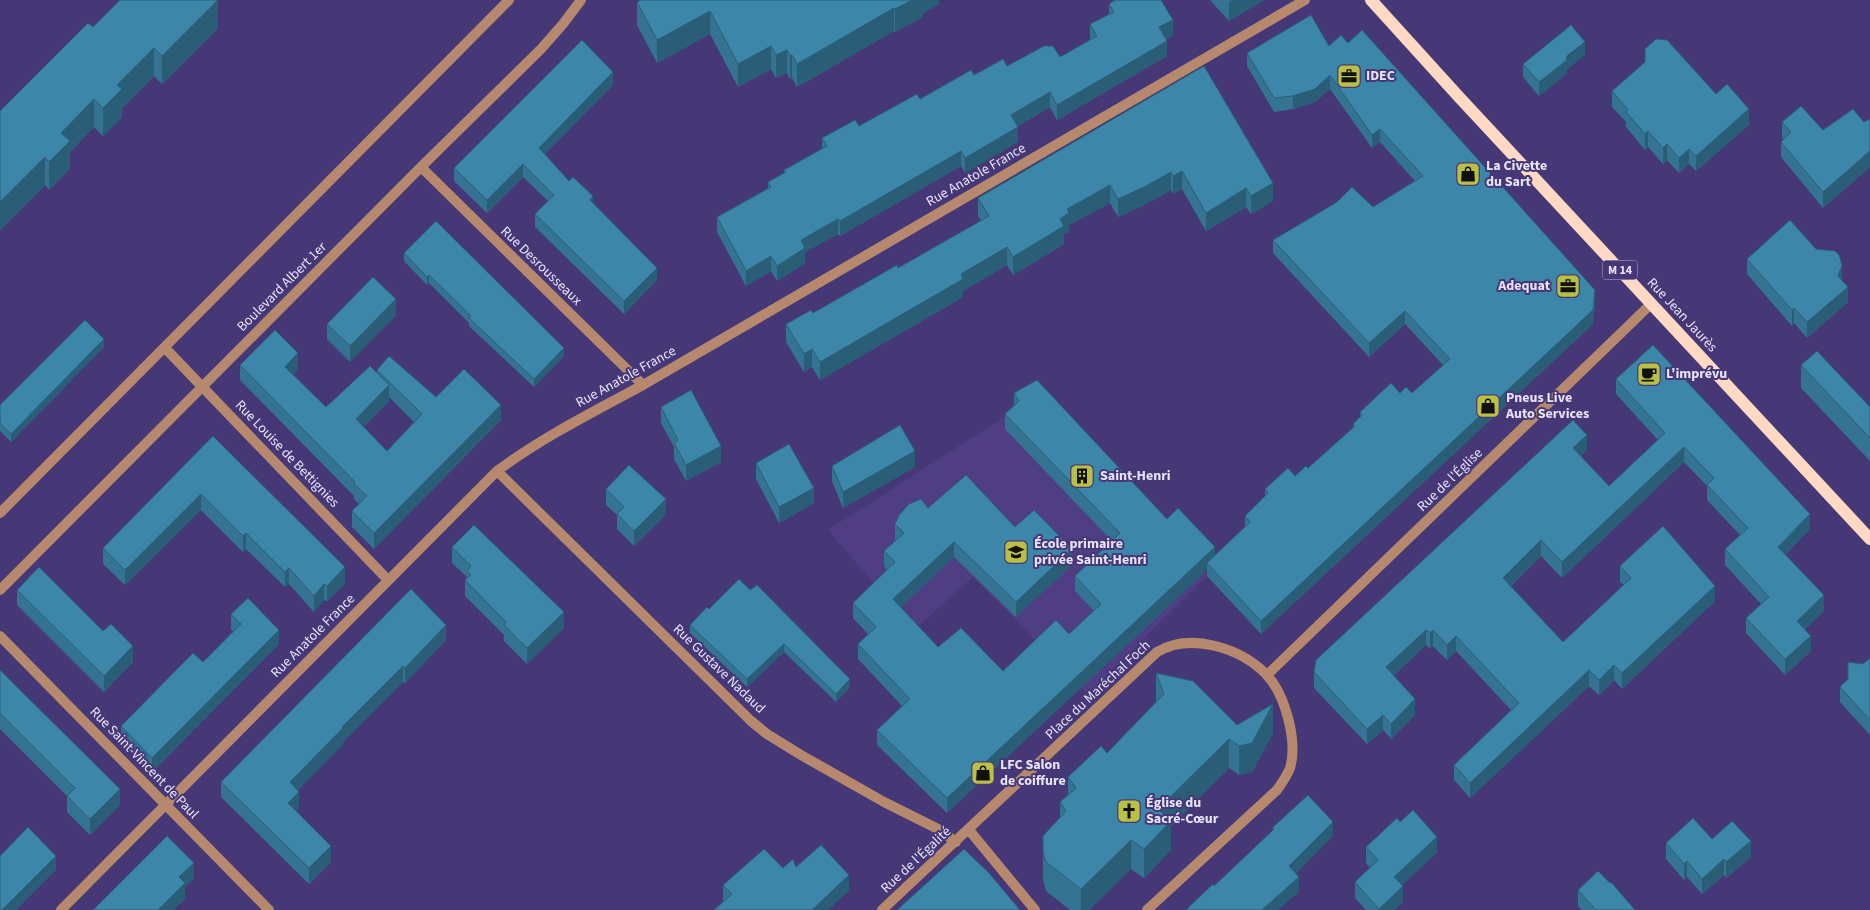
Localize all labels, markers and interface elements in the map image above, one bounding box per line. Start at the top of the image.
office icon: IDEC [1336,63,1362,89]
place label: IDEC [1366,66,1395,86]
street label: Rue Anatole France [923,138,1029,212]
place label: La Civette du Sart [1486,156,1547,192]
shop icon: La Civette du Sart [1455,161,1481,187]
street label: Rue Desrousseaux [496,222,587,311]
street label: Boulevard Albert 1er [233,238,331,336]
road number: M 14 [1602,260,1638,280]
office icon: Adequat [1555,273,1581,299]
street label: Rue Jean Jaurès [1642,273,1722,357]
place label: Adequat [1497,276,1551,296]
street label: Rue Anatole France [572,341,680,413]
cafe icon: L'imprévu [1636,361,1662,387]
place label: L'imprévu [1666,364,1727,384]
place label: Pneus Live Auto Services [1505,388,1589,424]
shop icon: Pneus Live Auto Services [1475,393,1501,419]
street label: Rue Louise de Bettignies [230,396,344,512]
street label: Rue de l'Église [1413,444,1487,516]
building icon: Saint-Henri [1069,463,1095,489]
place label: Saint-Henri [1100,466,1171,486]
place label: École primaire privée Saint-Henri [1034,534,1147,570]
school or university icon: École primaire privée Saint-Henri [1003,539,1029,565]
street label: Rue Anatole France [266,589,360,683]
street label: Rue Gustave Nadaud [668,620,770,718]
street label: Place du Maréchal Foch [1041,636,1155,744]
street label: Rue Saint-Vincent de Paul [85,702,203,824]
place label: LFC Salon de coiffure [1000,755,1066,791]
shop icon: LFC Salon de coiffure [970,760,996,786]
place label: Église du Sacré-Cœur [1146,793,1219,829]
church icon: Église du Sacré-Cœur [1116,798,1142,824]
street label: Rue de l'Égalité [876,822,956,898]

